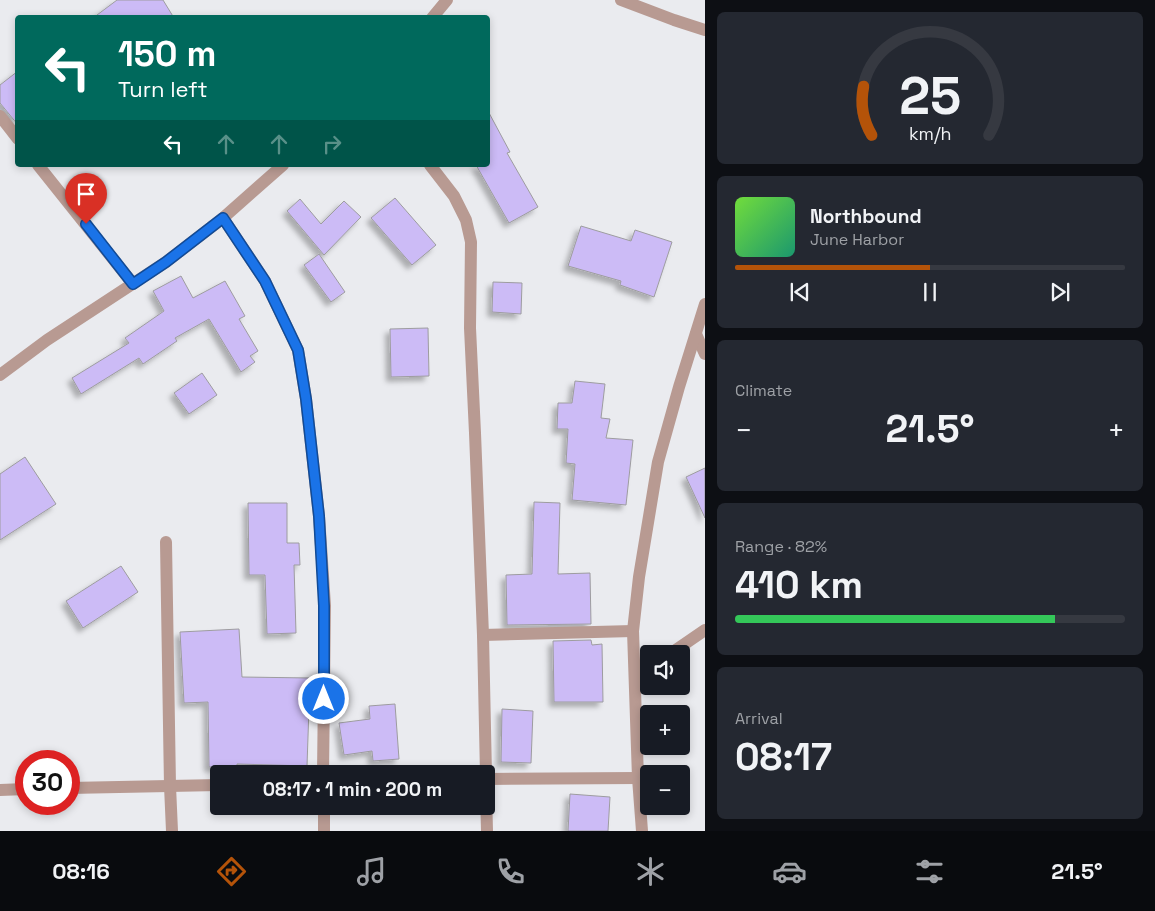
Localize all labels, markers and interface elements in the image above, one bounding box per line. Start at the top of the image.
text: 150 m [118,32,216,76]
icon: left [35,35,100,100]
text: 25 [899,63,961,129]
text: Turn left [118,75,208,103]
text: km/h [909,122,951,145]
icon: left [159,130,187,158]
icon: ahead [212,130,240,158]
icon: ahead [265,130,293,158]
icon: right [318,130,346,158]
pin [65,173,107,224]
icon: arrive [72,180,100,208]
text: Northbound [810,204,922,229]
text: June Harbor [810,229,904,250]
icon: previous [786,278,814,306]
icon: pause [916,278,944,306]
icon: next [1046,278,1074,306]
text: Climate [735,380,792,401]
text: 21.5° [886,405,974,453]
text: − [735,412,752,448]
text: + [1108,412,1125,448]
text: Range · 82% [735,536,827,557]
text: 410 km [735,561,863,609]
map controls [640,645,690,815]
button: sound [640,645,690,695]
position arrow [297,672,349,724]
button: + [640,705,690,755]
text: Arrival [735,708,783,729]
text: 08:17 [735,733,832,781]
speed limit sign: 30 [15,750,80,815]
button: − [640,765,690,815]
text: 08:17 · 1 min · 200 m [263,777,442,802]
icon: directions [214,854,249,889]
icon: music [354,854,389,889]
icon: phone [493,854,528,889]
icon: climate [633,854,668,889]
icon: car [772,854,807,889]
icon: filters [912,854,947,889]
text: 08:16 [52,857,110,885]
text: 21.5° [1051,857,1103,885]

